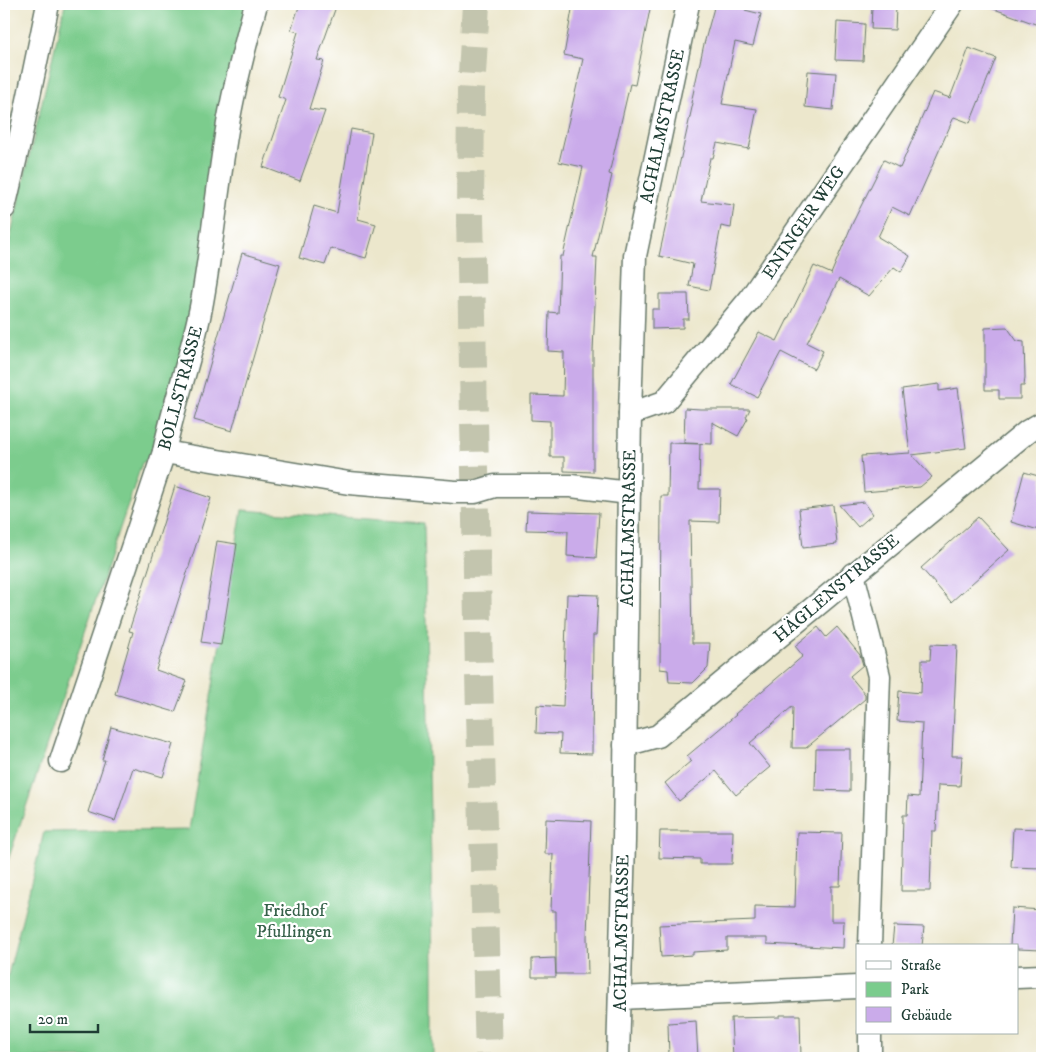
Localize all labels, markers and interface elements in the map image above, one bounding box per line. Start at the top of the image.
street label: ACHALMSTRASSE [636,47,690,205]
street label: ENINGER WEG [758,161,850,284]
street label: BOLLSTRASSE [154,323,208,453]
street label: ACHALMSTRASSE [617,449,641,607]
street label: HÄGLENSTRASSE [769,530,904,648]
street label: ACHALMSTRASSE [610,854,634,1012]
park label: Friedhof Pfullingen [256,900,332,943]
legend [856,944,1018,1034]
text: Straße [901,956,941,975]
text: Park [901,980,930,999]
scale bar [30,1002,98,1034]
text: Gebäude [901,1006,952,1025]
text: 20 m [38,1010,68,1029]

